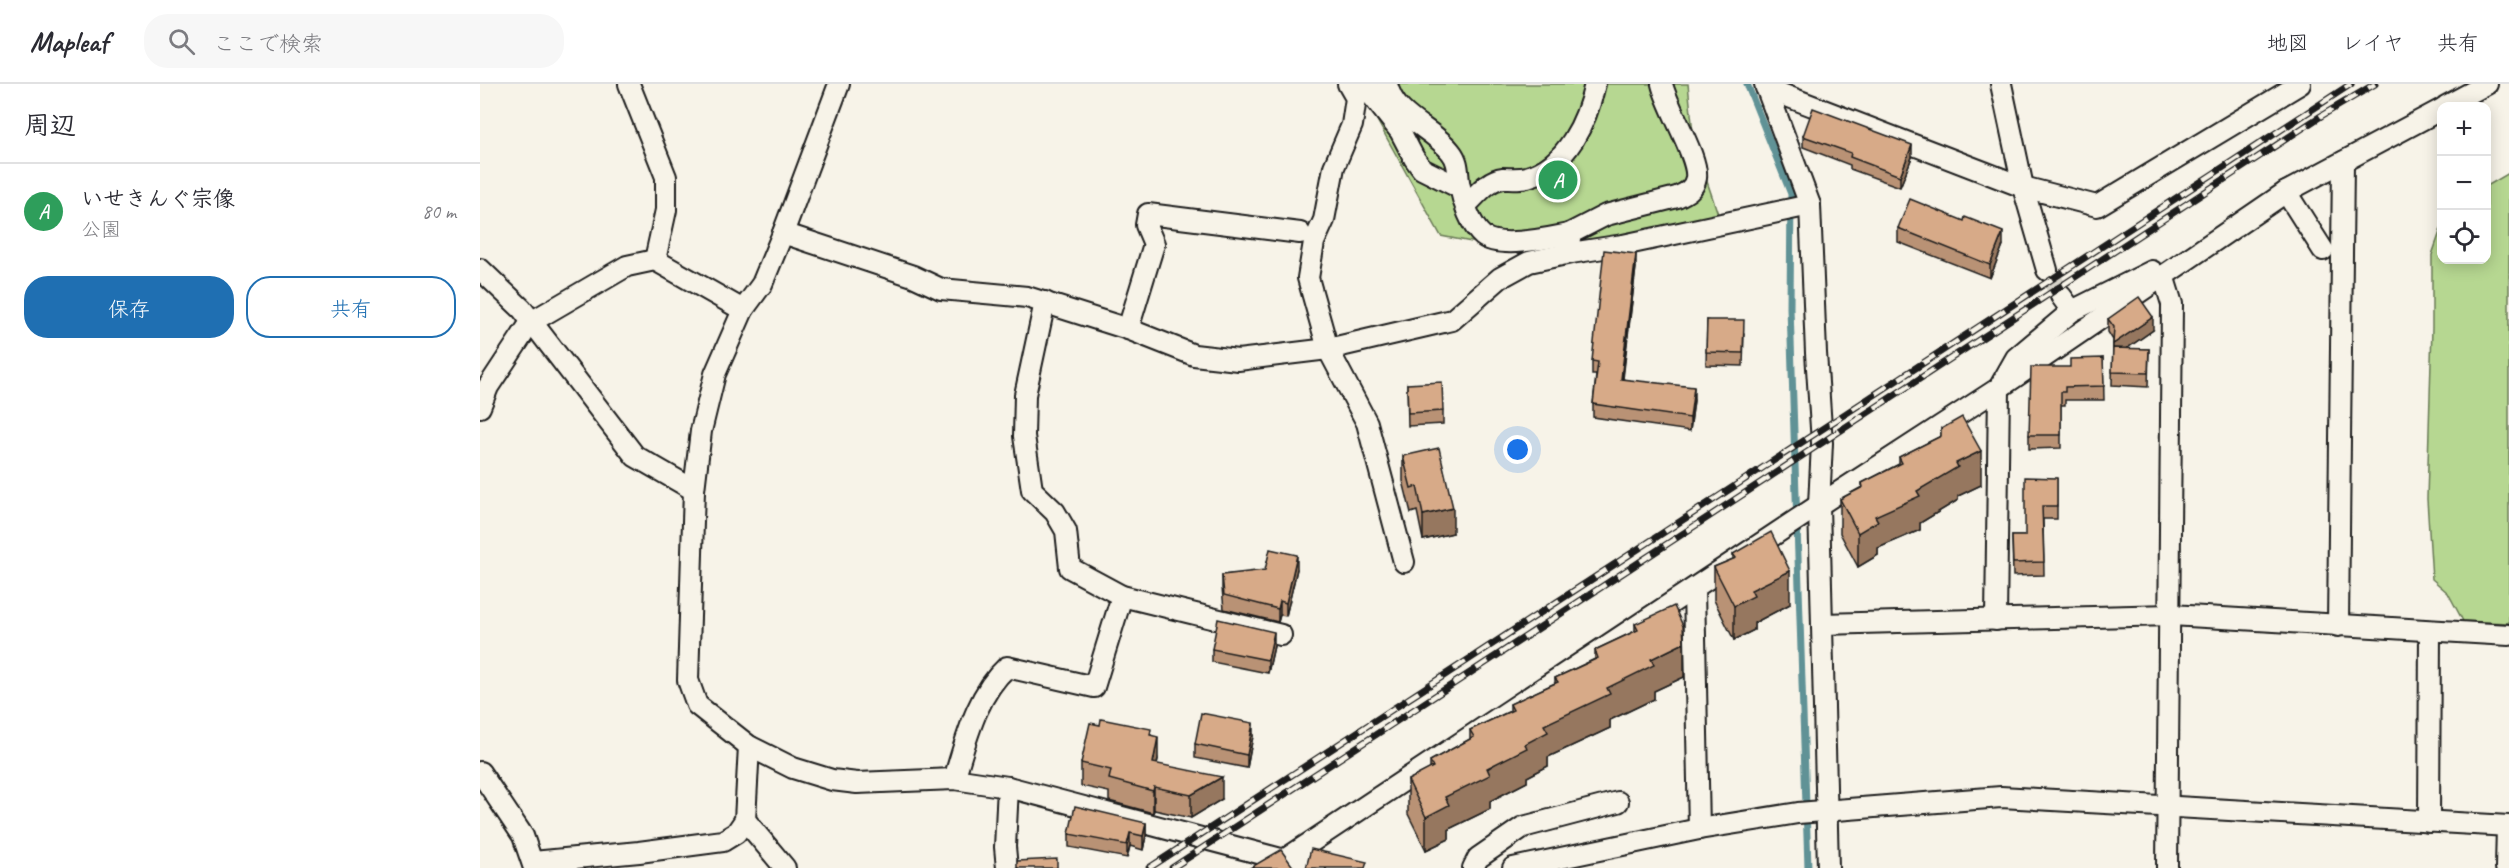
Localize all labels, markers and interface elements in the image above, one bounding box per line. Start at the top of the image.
search box [144,14,564,68]
text: Mapleaf [30,24,108,59]
icon: search [165,25,198,58]
text: ここで検索 [213,30,323,58]
text: 地図 [2267,30,2309,56]
text: レイヤ [2342,30,2404,56]
text: 共有 [2437,30,2479,56]
map controls [2437,102,2491,264]
button: + [2437,102,2491,156]
text: 周辺 [24,109,76,142]
button: − [2437,156,2491,210]
pin: A [1538,158,1578,202]
text: いせきんぐ宗像 [81,185,235,213]
text: A [38,199,49,224]
text: 80 m [422,199,456,224]
button: locate [2437,210,2491,264]
text: 公園 [81,217,121,242]
button: 保存 [24,276,234,338]
button: 共有 [246,276,456,338]
your location [1503,435,1532,464]

